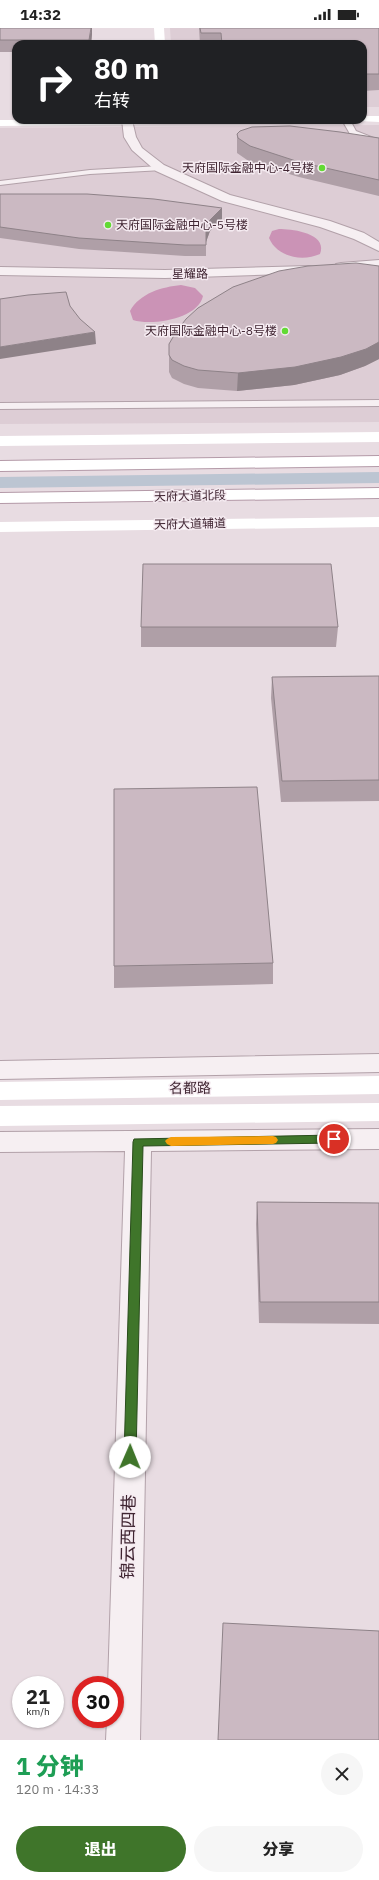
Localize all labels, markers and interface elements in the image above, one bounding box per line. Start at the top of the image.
text: 14:32 [20,5,61,24]
text: 80 m [94,50,159,87]
icon: right [28,56,80,108]
text: 右转 [94,89,130,112]
place label: 天府国际金融中心-4号楼 [182,160,314,175]
marker: 天府国际金融中心-4号楼 [317,163,327,173]
place label: 天府国际金融中心-5号楼 [116,217,248,232]
marker: 天府国际金融中心-5号楼 [103,220,113,230]
street label: 星耀路 [172,266,208,281]
place label: 天府国际金融中心-8号楼 [145,323,277,338]
marker: 天府国际金融中心-8号楼 [280,326,290,336]
street label: 天府大道北段 [154,487,226,504]
street label: 天府大道辅道 [154,515,226,532]
street label: 名都路 [169,1079,211,1097]
pin [317,1122,351,1156]
icon: arrive [323,1128,345,1150]
position arrow [109,1436,151,1478]
street label: 锦云西四巷 [116,1494,140,1580]
speed limit sign: 30 [72,1676,124,1728]
text: 21 [26,1683,50,1710]
text: km/h [26,1705,50,1718]
text: 1 分钟 [16,1750,84,1782]
button: close [321,1753,363,1795]
text: 120 m · 14:33 [16,1781,99,1798]
button: 退出 [16,1826,186,1872]
button: 分享 [194,1826,363,1872]

